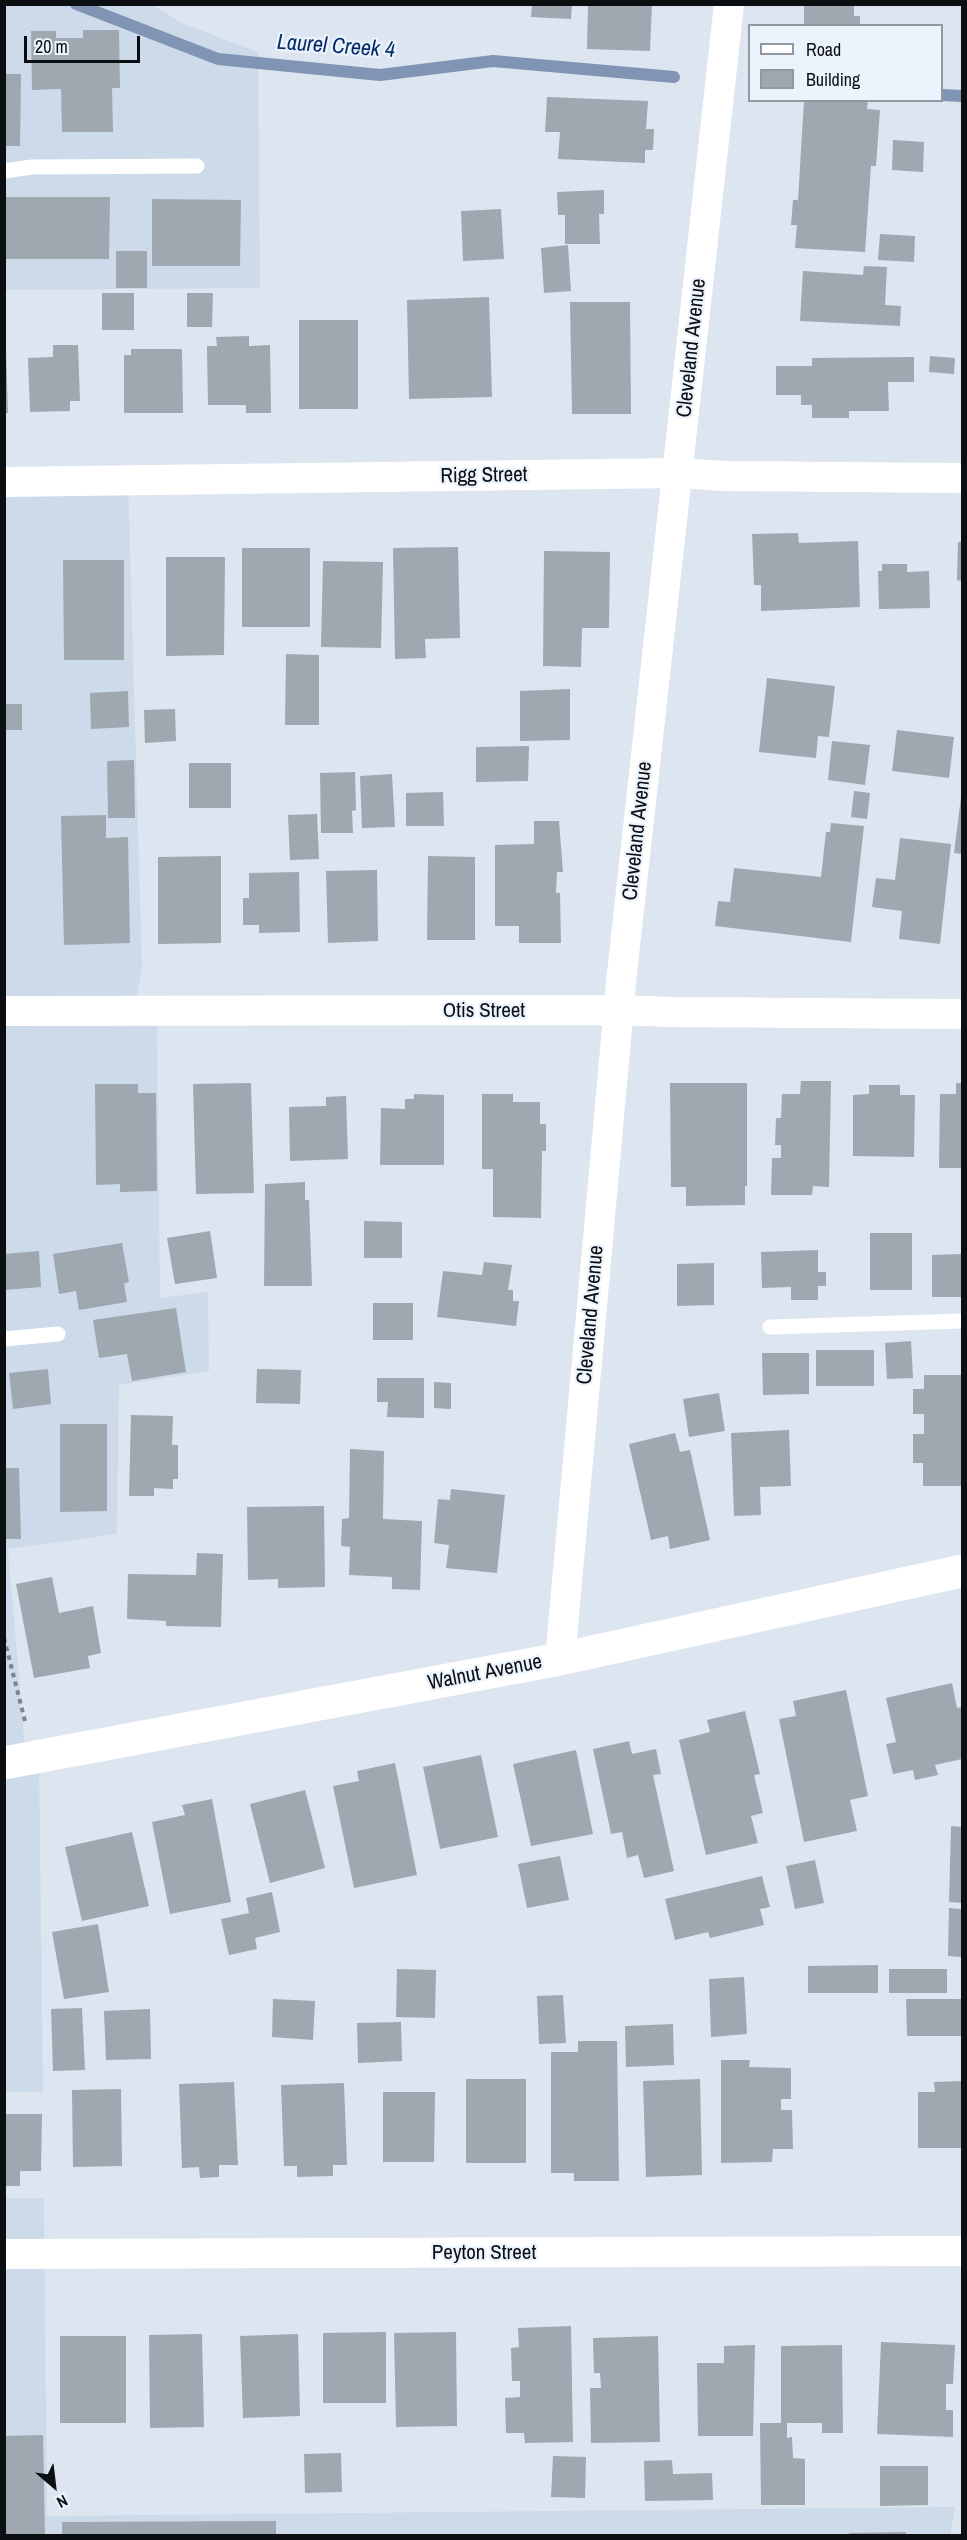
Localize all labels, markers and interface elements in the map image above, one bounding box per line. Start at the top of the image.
scale bar [27,24,142,62]
legend [748,24,943,102]
water label: Laurel Creek 4 [276,30,396,64]
text: 20 m [35,34,68,59]
text: Road [806,37,841,62]
text: Building [806,67,860,92]
street label: Cleveland Avenue [672,277,712,419]
street label: Rigg Street [440,463,528,489]
street label: Cleveland Avenue [618,760,658,902]
street label: Otis Street [443,998,525,1024]
street label: Cleveland Avenue [572,1244,610,1386]
street label: Walnut Avenue [426,1650,544,1696]
street label: Peyton Street [432,2240,536,2266]
north arrow [24,2456,84,2516]
text: N [53,2490,72,2514]

